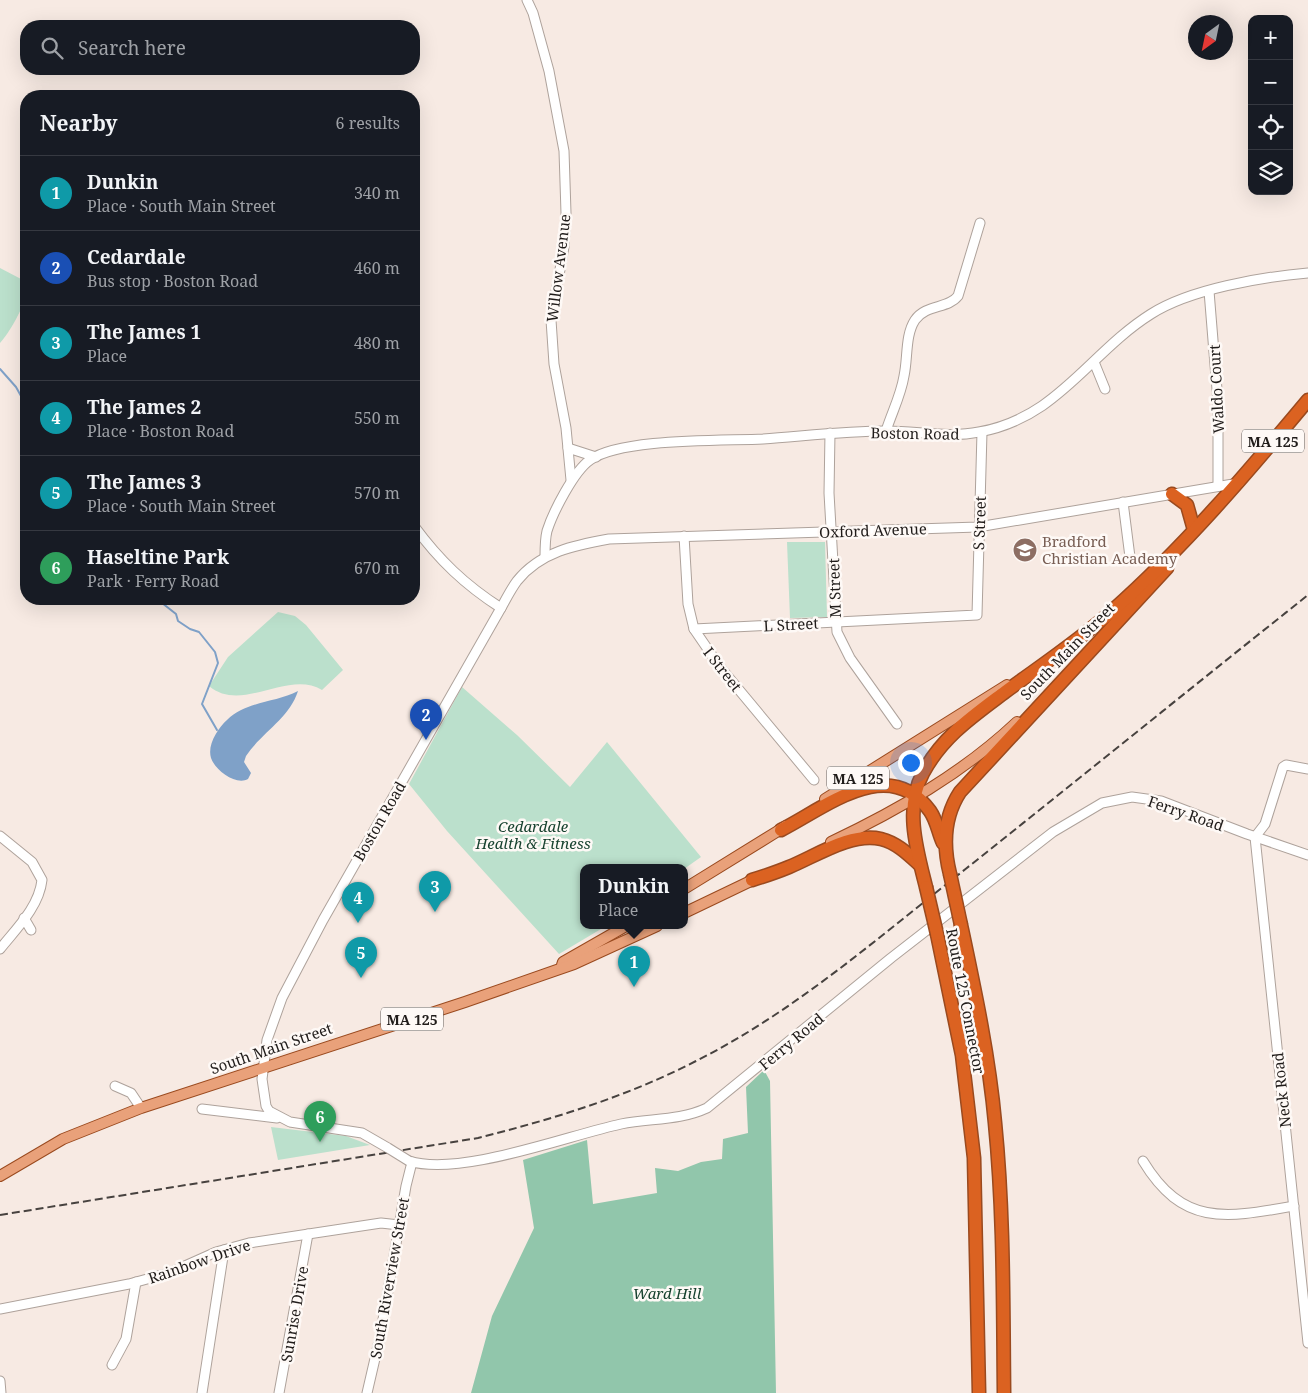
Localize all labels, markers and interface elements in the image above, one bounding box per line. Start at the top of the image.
north arrow [1188,15,1233,60]
map controls [1248,15,1293,195]
button: + [1248,15,1293,60]
search box [20,20,420,75]
icon: search [38,34,66,62]
text: Search here [78,35,186,61]
button: − [1248,60,1293,105]
button: locate [1248,105,1293,150]
text: Nearby [40,109,118,137]
text: 6 results [336,112,400,134]
button: layers [1248,150,1293,195]
text: Dunkin [87,169,158,195]
text: 1 [51,182,61,204]
text: 340 m [354,182,400,204]
text: Place · South Main Street [87,195,276,217]
street label: Willow Avenue [541,213,575,323]
text: Cedardale [87,244,186,270]
text: 2 [51,257,61,279]
text: 460 m [354,257,400,279]
text: Bus stop · Boston Road [87,270,258,292]
text: The James 1 [87,319,201,345]
text: 3 [51,332,61,354]
text: 480 m [354,332,400,354]
street label: Waldo Court [1204,344,1228,434]
text: Place [87,345,127,367]
text: The James 2 [87,394,201,420]
text: 4 [51,407,61,429]
text: 550 m [354,407,400,429]
text: Place · Boston Road [87,420,234,442]
street label: Boston Road [870,422,960,444]
road number: MA 125 [1242,430,1304,452]
text: The James 3 [87,469,201,495]
text: 5 [51,482,61,504]
text: 570 m [354,482,400,504]
text: Place · South Main Street [87,495,276,517]
street label: S Street [968,496,990,550]
street label: Oxford Avenue [819,518,927,542]
place label: Bradford Christian Academy [1042,531,1178,568]
school or university icon: Bradford Christian Academy [1012,537,1038,563]
text: Haseltine Park [87,544,229,570]
text: 6 [51,557,61,579]
text: 670 m [354,557,400,579]
street label: M Street [823,558,845,618]
text: Park · Ferry Road [87,570,219,592]
street label: South Main Street [1015,598,1119,704]
street label: L Street [763,613,819,635]
street label: I Street [699,643,747,695]
pin: 2 [410,699,442,740]
your location [898,750,924,776]
road number: MA 125 [827,766,889,790]
street label: Boston Road [348,778,410,864]
street label: Ferry Road [1145,791,1227,835]
park label: Cedardale Health & Fitness [474,816,591,853]
popup [580,864,688,929]
pin: 3 [419,871,451,912]
text: Dunkin [598,873,670,899]
pin: 4 [342,882,374,923]
text: Place [598,899,638,921]
street label: Route 125 Connector [942,926,990,1076]
pin: 5 [345,937,377,978]
pin: 1 [618,946,650,987]
road number: MA 125 [381,1008,443,1030]
street label: Ferry Road [754,1008,828,1074]
street label: South Main Street [207,1018,335,1078]
street label: Neck Road [1267,1051,1295,1129]
pin: 6 [304,1101,336,1142]
street label: South Riverview Street [365,1196,413,1360]
street label: Rainbow Drive [145,1234,253,1288]
street label: Sunrise Drive [276,1264,312,1364]
park label: Ward Hill [633,1283,702,1303]

